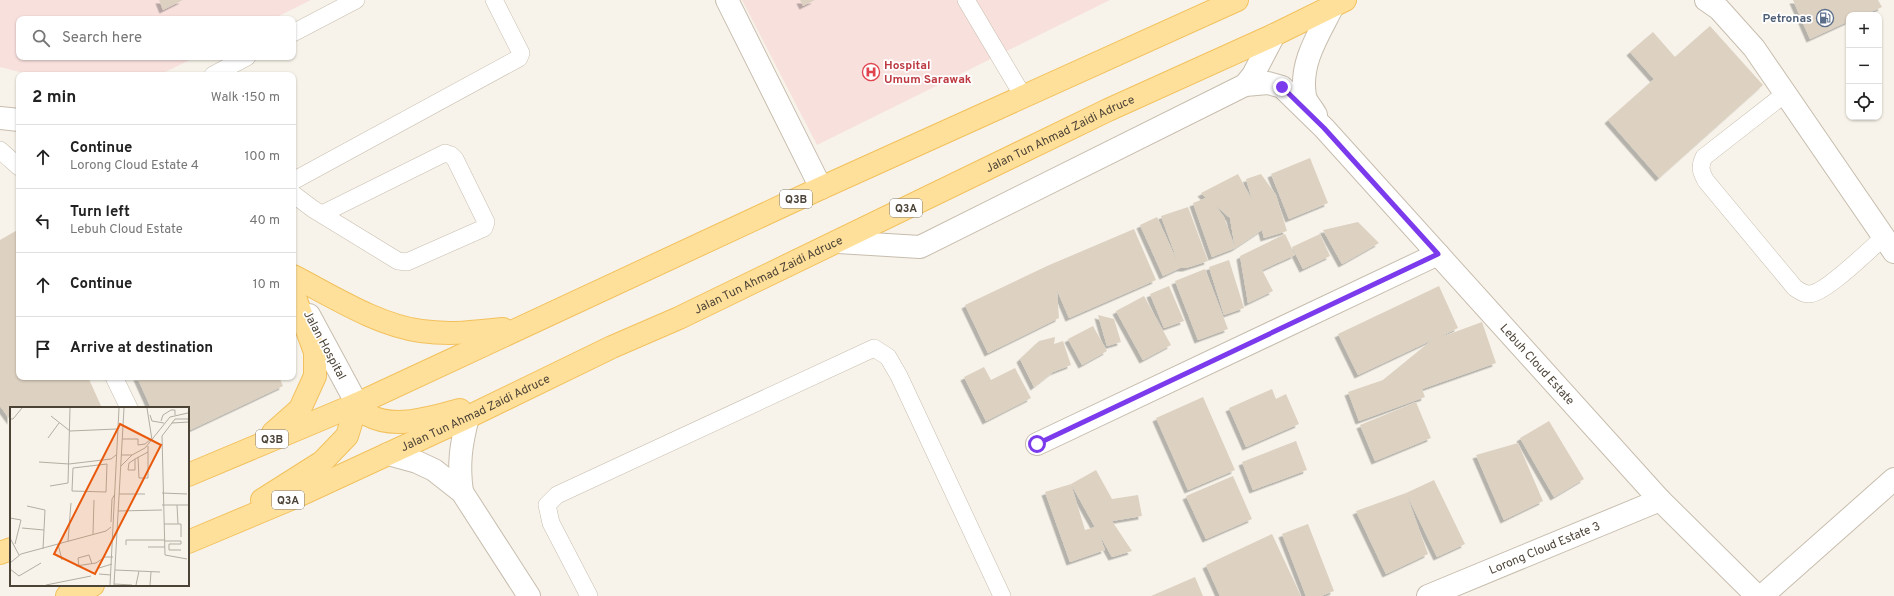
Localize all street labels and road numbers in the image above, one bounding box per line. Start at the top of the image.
street label: Jalan Tun Ahmad Zaidi Adruce [983,92,1137,177]
road number: Q3B [780,190,812,208]
road number: Q3A [890,199,922,217]
street label: Jalan Tun Ahmad Zaidi Adruce [692,233,846,318]
street label: Jalan Hospital [299,308,349,383]
street label: Lebuh Cloud Estate [1496,321,1578,409]
street label: Jalan Tun Ahmad Zaidi Adruce [398,371,553,456]
road number: Q3B [256,430,288,448]
road number: Q3A [272,491,304,509]
street label: Lorong Cloud Estate 3 [1487,519,1603,579]

